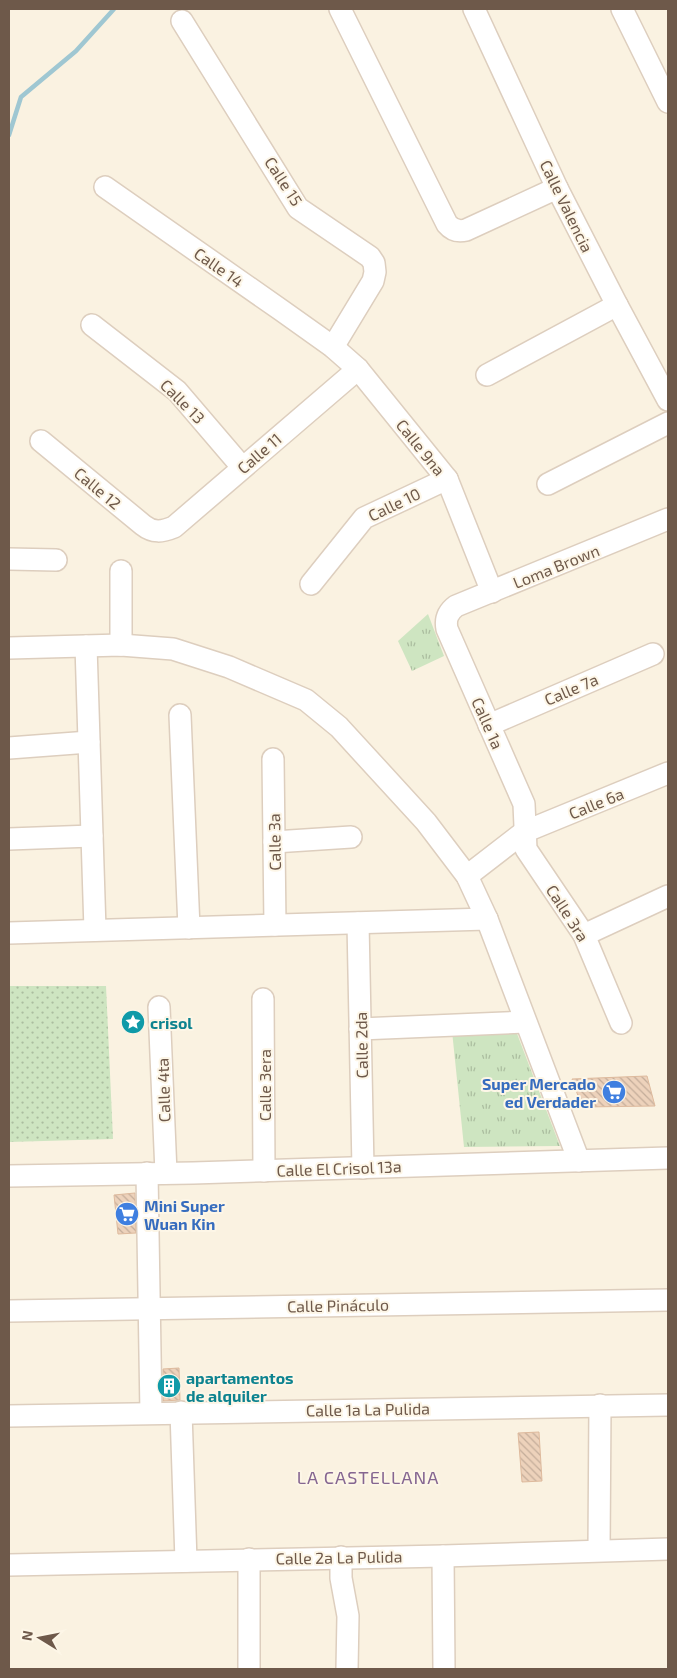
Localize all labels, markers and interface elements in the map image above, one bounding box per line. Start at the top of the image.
street label: Calle 15 [261,153,307,209]
street label: Calle Valencia [536,157,598,255]
street label: Calle 14 [191,243,247,291]
street label: Calle 13 [157,375,209,427]
street label: Calle 9na [393,415,449,479]
street label: Calle 11 [233,429,285,477]
street label: Calle 12 [71,463,125,513]
street label: Calle 10 [365,483,423,525]
street label: Loma Brown [510,540,602,592]
street label: Calle 7a [541,669,601,709]
street label: Calle 1a [468,694,508,752]
street label: Calle 6a [566,783,626,823]
street label: Calle 3a [264,813,284,871]
street label: Calle 3ra [543,881,593,945]
place icon: crisol [120,1009,146,1035]
street label: Calle 2da [351,1012,371,1078]
place label: crisol [150,1013,193,1032]
street label: Calle 3era [255,1049,274,1121]
street label: Calle 4ta [152,1058,174,1122]
place label: Super Mercado ed Verdader [482,1074,596,1111]
supermarket icon: Super Mercado ed Verdader [601,1079,627,1105]
street label: Calle El Crisol 13a [276,1156,402,1180]
place label: Mini Super Wuan Kin [144,1196,225,1233]
supermarket icon: Mini Super Wuan Kin [114,1201,140,1227]
street label: Calle Pináculo [287,1295,389,1315]
place label: apartamentos de alquiler [186,1368,294,1405]
building icon: apartamentos de alquiler [156,1373,182,1399]
street label: Calle 1a La Pulida [306,1398,430,1420]
district label: LA CASTELLANA [297,1466,439,1488]
street label: Calle 2a La Pulida [275,1546,403,1568]
north arrow [15,1613,65,1663]
text: N [17,1629,36,1642]

